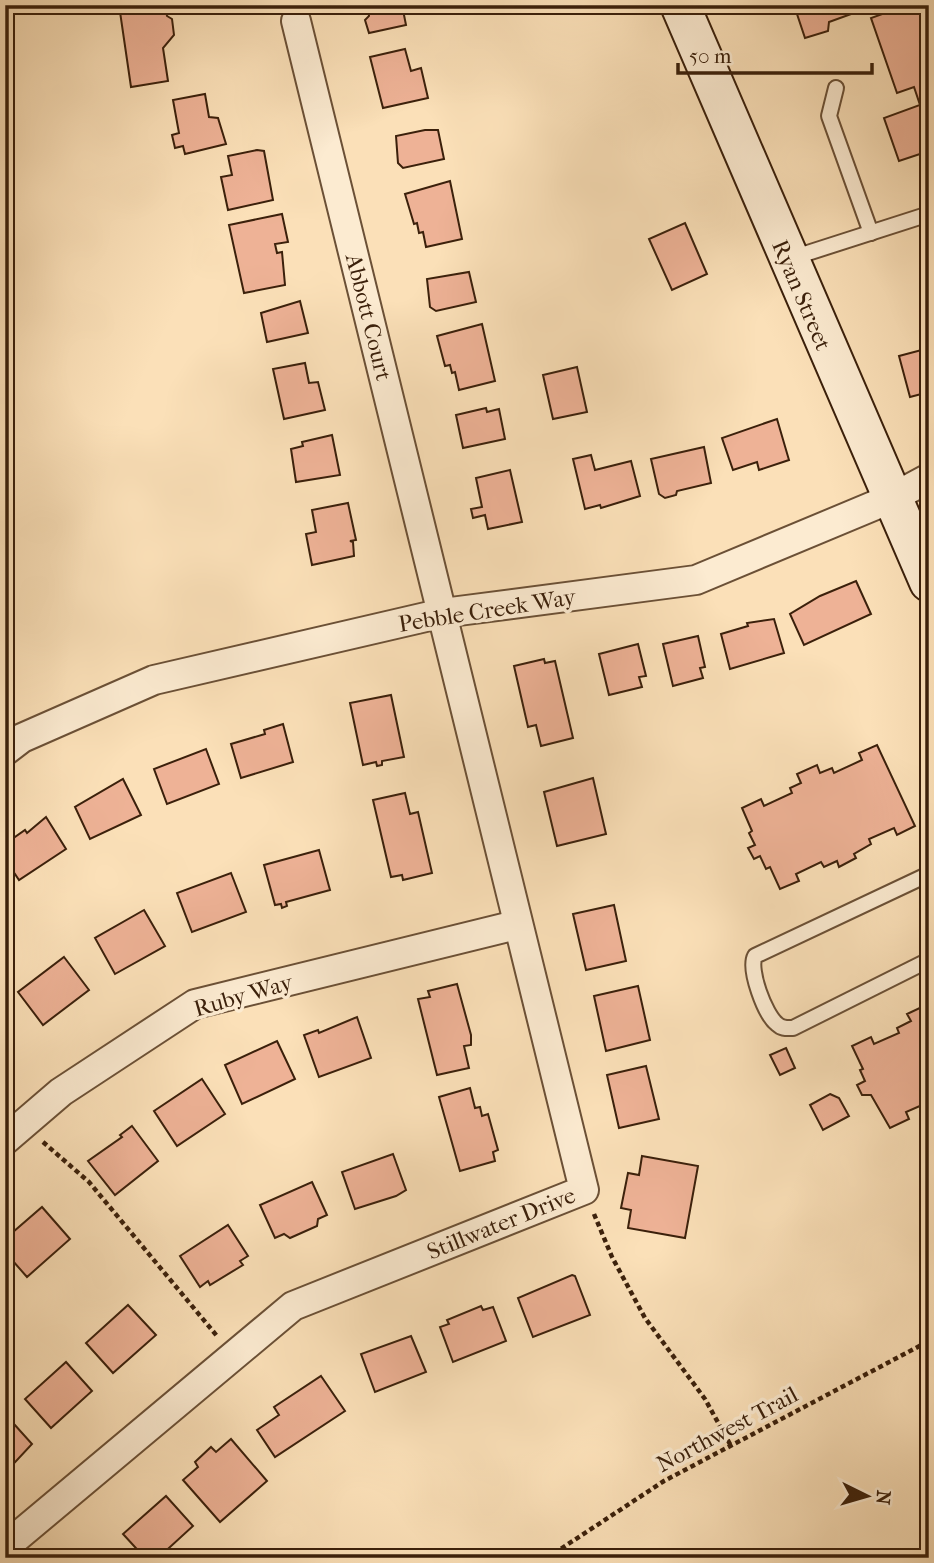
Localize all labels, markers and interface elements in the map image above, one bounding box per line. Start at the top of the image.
scale bar [678,32,873,76]
text: 50 m [689,44,732,68]
street label: Ryan Street [766,236,837,355]
street label: Abbott Court [339,250,397,383]
street label: Pebble Creek Way [397,583,578,638]
street label: Ruby Way [191,968,296,1022]
street label: Stillwater Drive [423,1181,579,1265]
street label: Northwest Trail [652,1381,803,1478]
north arrow [832,1462,902,1532]
text: N [871,1489,895,1506]

